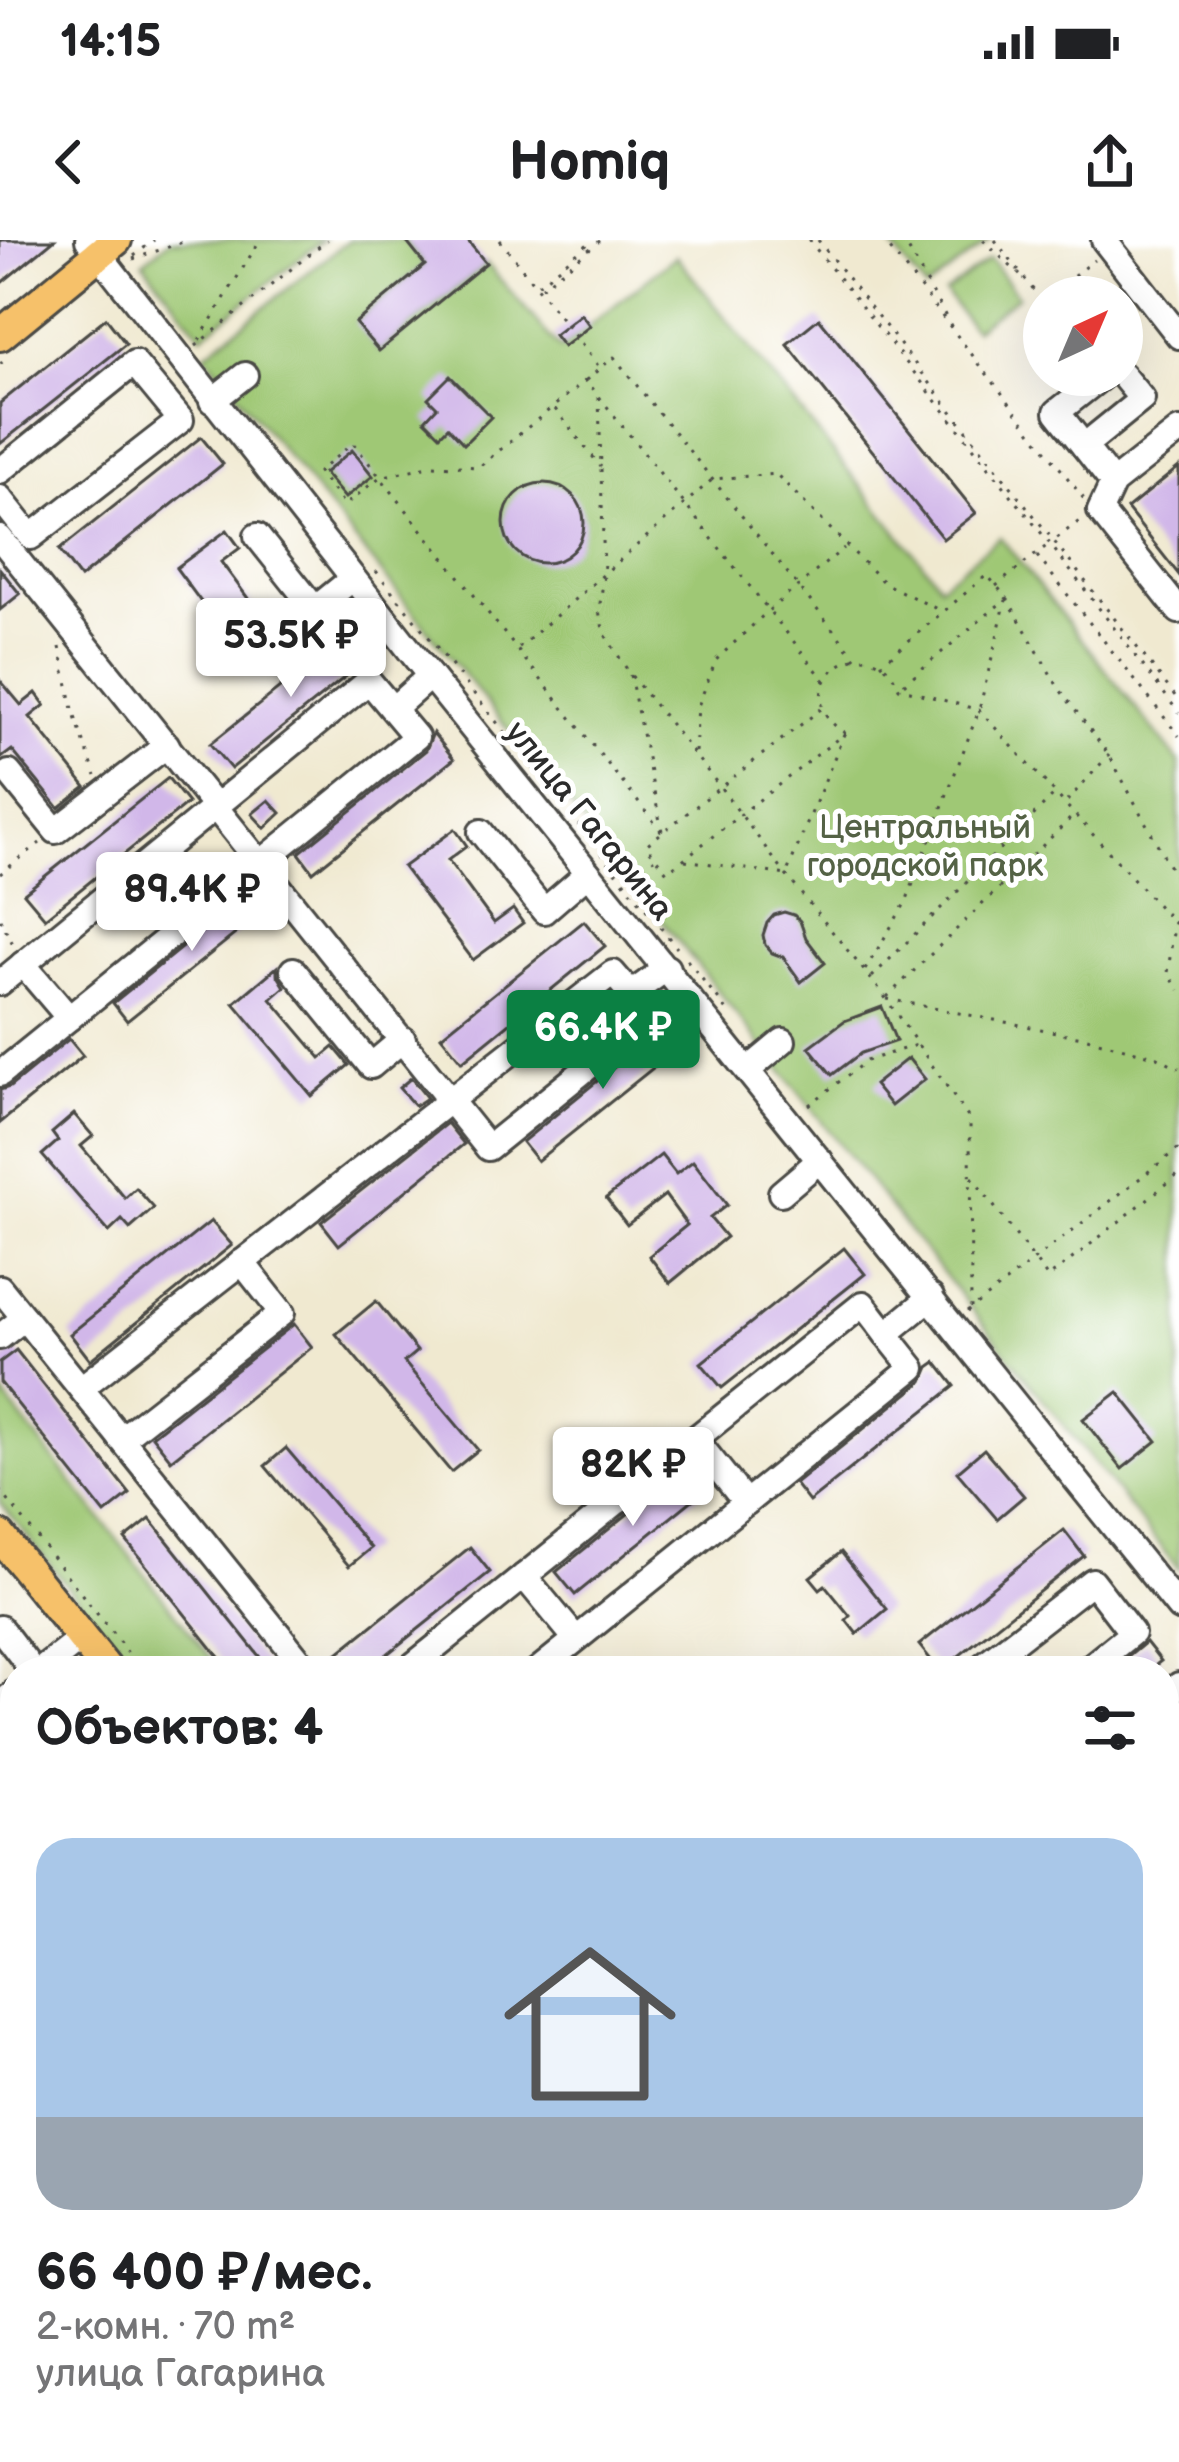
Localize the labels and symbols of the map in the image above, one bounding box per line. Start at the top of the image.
north arrow [1023,276,1143,396]
pin: 53.5K ₽ [180,598,402,700]
street label: улица Гагарина [496,713,682,929]
park label: Центральный городской парк [806,808,1044,886]
pin: 89.4K ₽ [81,852,303,954]
pin: 66.4K ₽ [492,990,714,1092]
pin: 82K ₽ [549,1427,717,1529]

